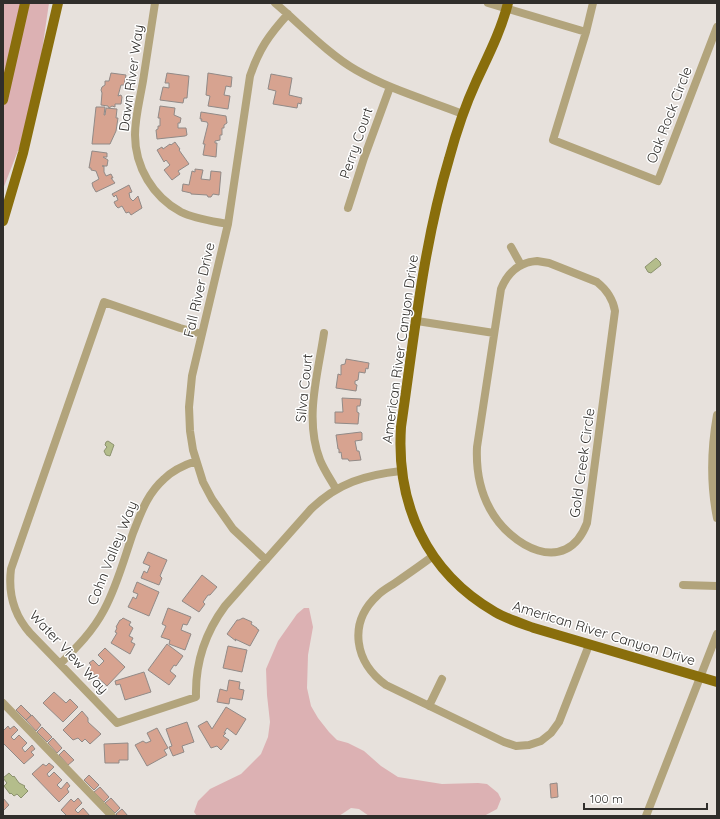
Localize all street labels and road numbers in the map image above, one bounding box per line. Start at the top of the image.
street label: Dawn River Way [115,23,147,133]
street label: Oak Rock Circle [642,64,696,166]
street label: Perry Court [335,105,377,181]
street label: Fall River Drive [179,241,219,339]
street label: American River Canyon Drive [378,253,422,444]
street label: Silva Court [291,352,317,423]
street label: Gold Creek Circle [565,407,599,519]
street label: Cohn Valley Way [83,498,141,608]
street label: American River Canyon Drive [510,597,698,669]
street label: Water View Way [26,606,112,698]

